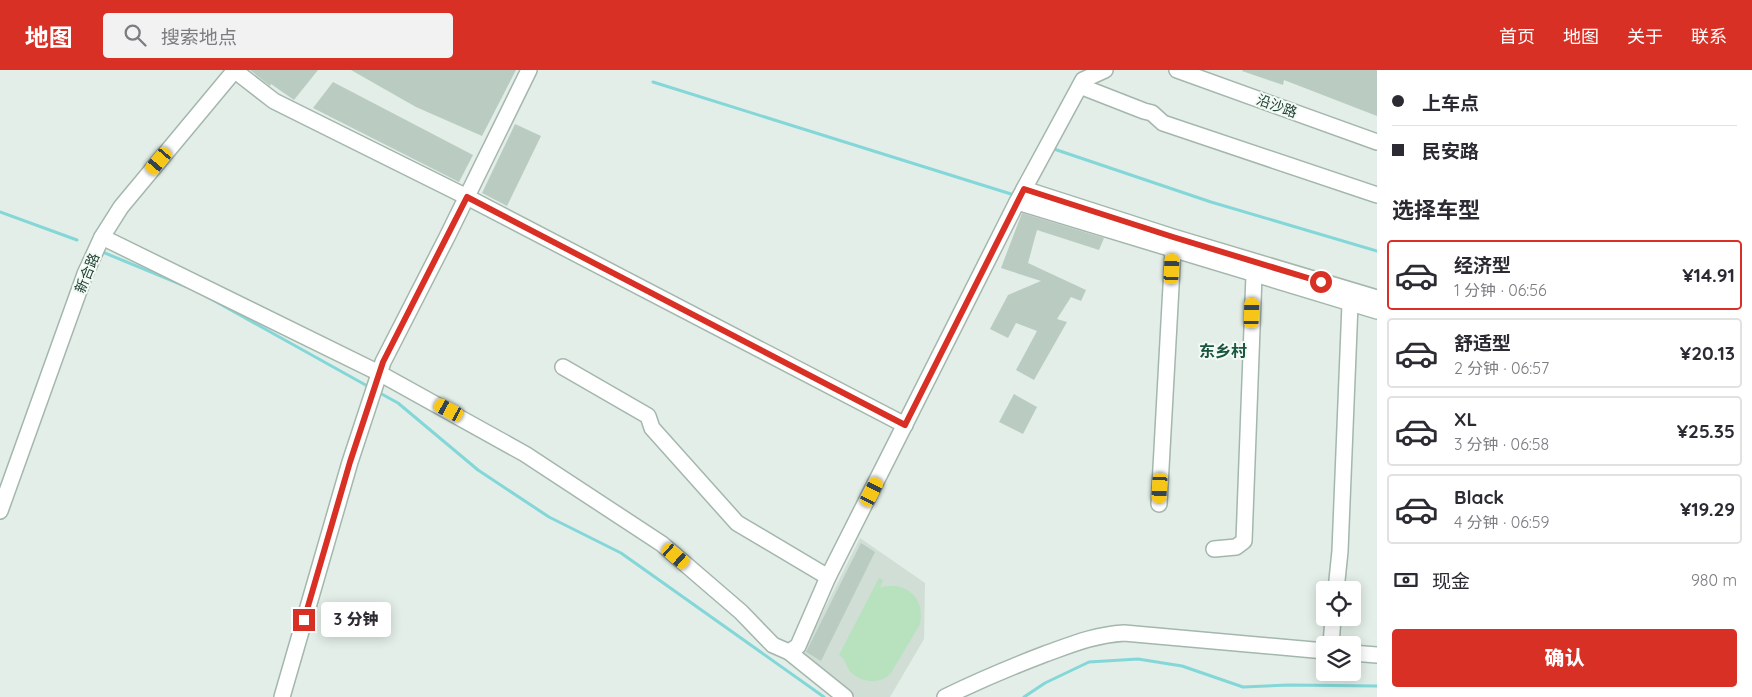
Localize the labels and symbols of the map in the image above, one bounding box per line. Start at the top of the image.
street label: 沿沙路 [1254,90,1300,122]
car [143,145,174,177]
street label: 新合路 [71,250,103,296]
car [1163,254,1180,284]
route start [1310,271,1332,293]
car [1243,298,1260,328]
district label: 东乡村 [1199,341,1247,361]
car [432,396,465,424]
car [1151,473,1168,503]
car [858,475,885,509]
car [659,540,692,572]
callout: 3 分钟 [322,602,392,638]
route end [293,609,315,631]

